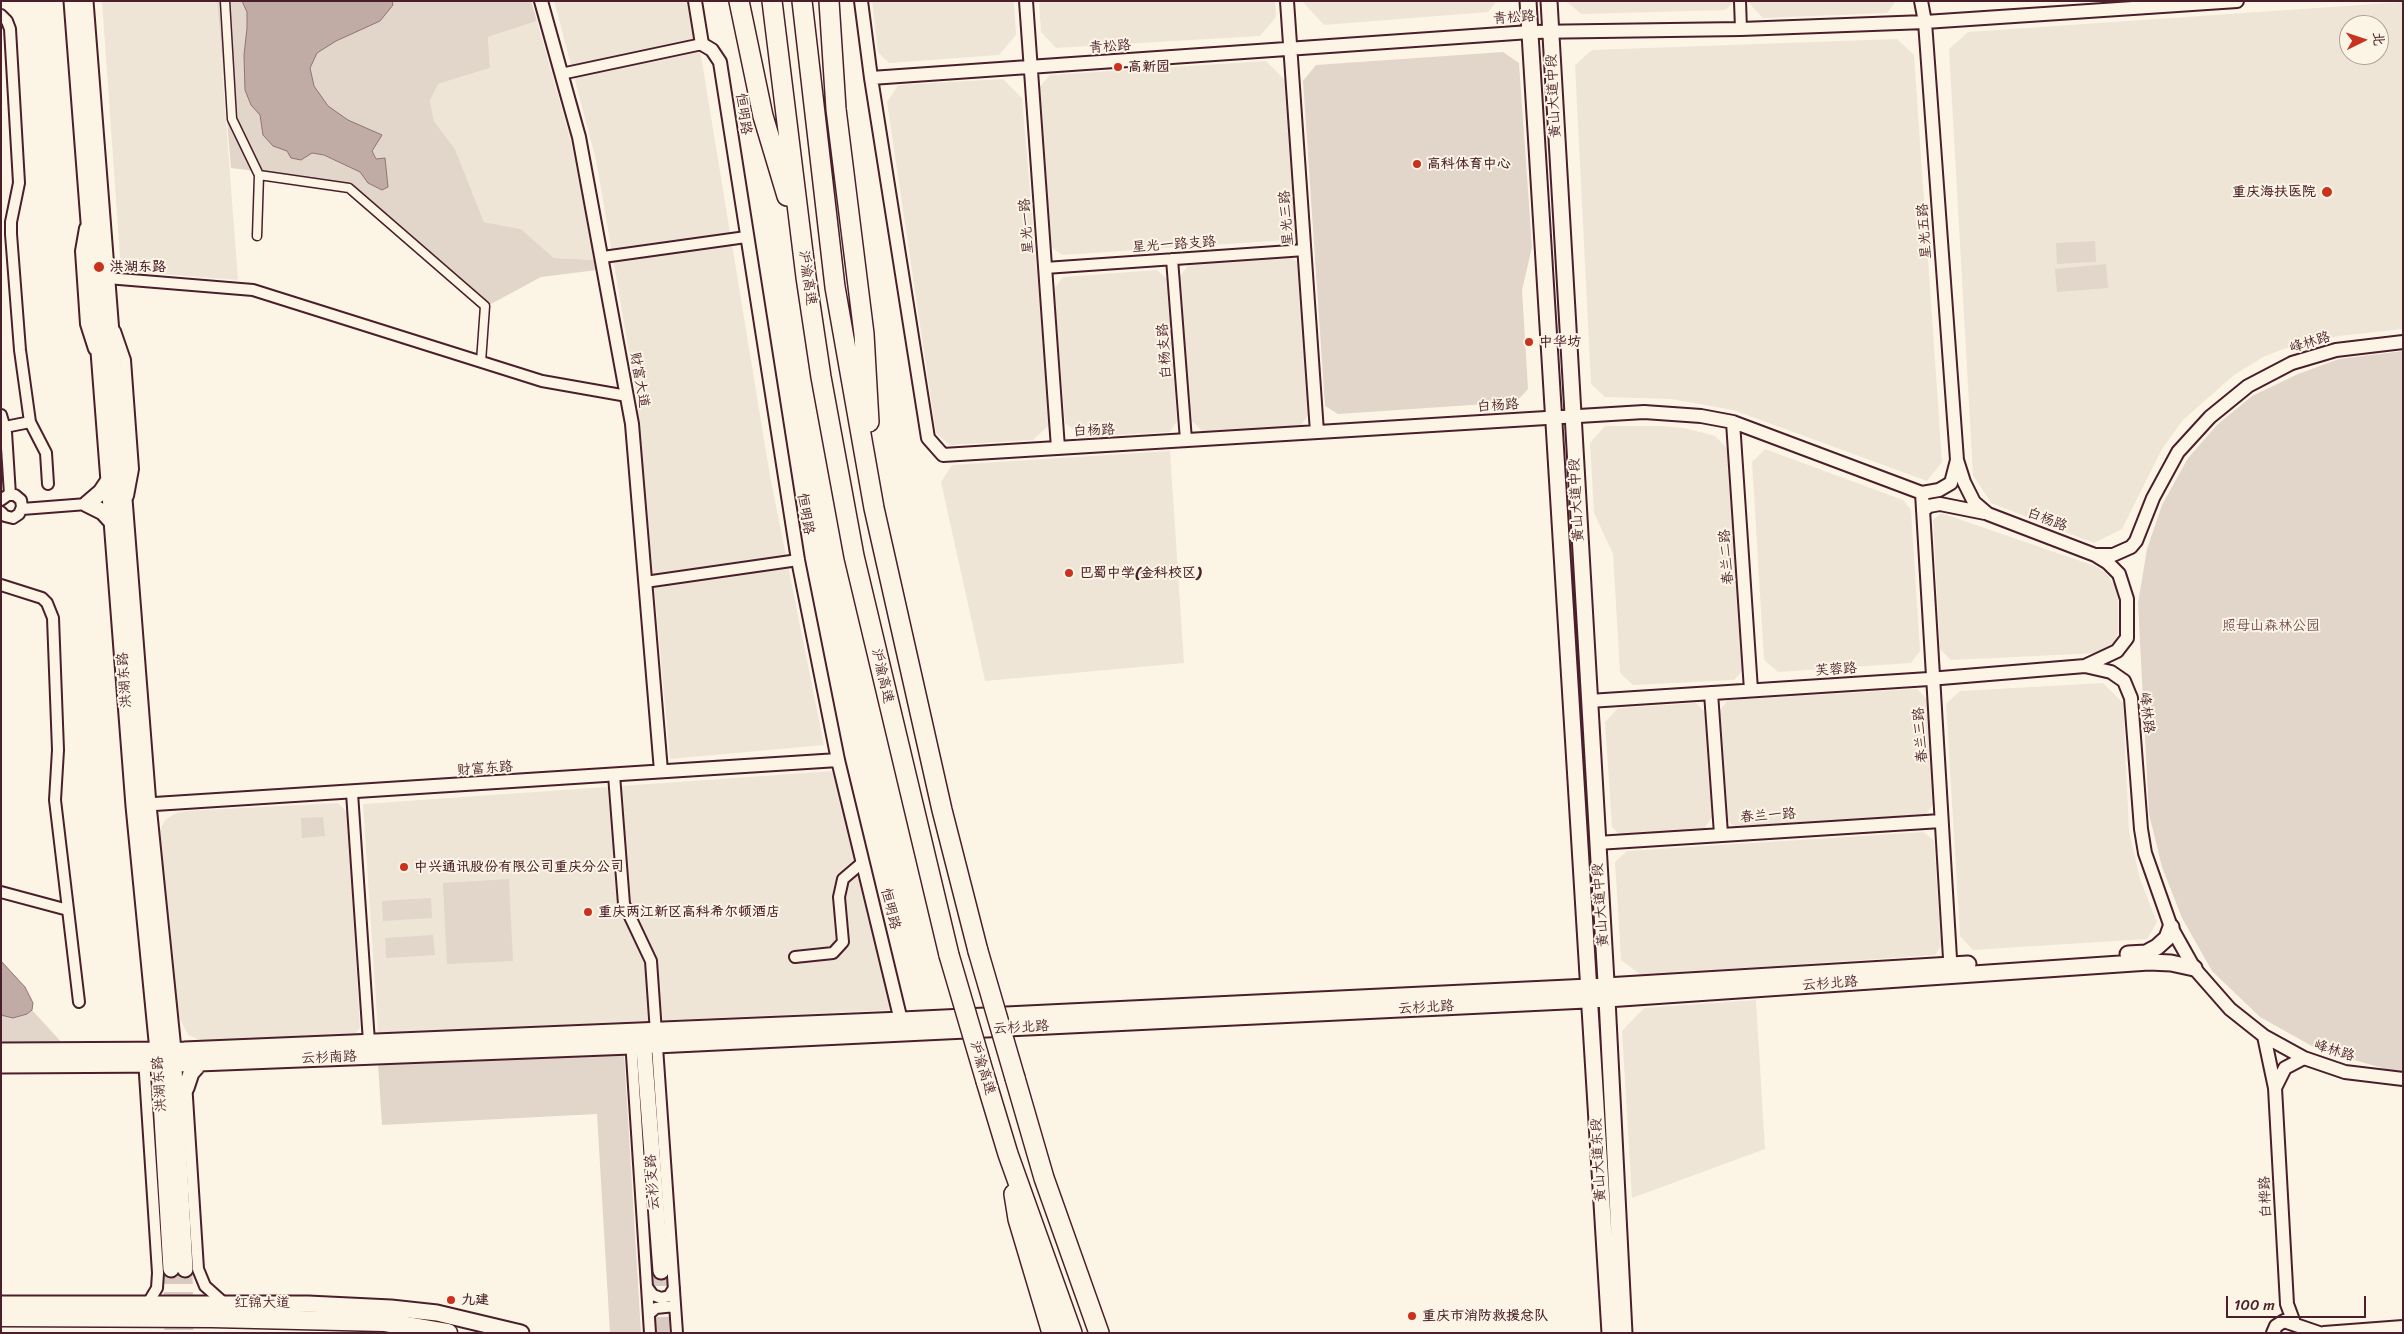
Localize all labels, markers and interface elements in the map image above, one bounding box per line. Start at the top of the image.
street label: 青松路 [1492,8,1536,28]
north arrow [2339,15,2389,65]
text: 北 [2366,31,2391,47]
street label: 青松路 [1088,37,1132,57]
street label: 黄山大道中段 [1543,54,1565,138]
place label: 高新园 [1128,59,1170,75]
marker: 高新园 [1112,61,1124,73]
street label: 恒明路 [732,92,754,136]
place label: 高科体育中心 [1427,156,1511,172]
marker: 高科体育中心 [1411,158,1423,170]
place label: 重庆海扶医院 [2232,184,2316,200]
marker: 重庆海扶医院 [2320,185,2334,199]
street label: 星光三路 [1277,189,1297,247]
street label: 星光一路 [1017,197,1037,255]
street label: 星光五路 [1915,202,1935,260]
street label: 星光一路支路 [1132,234,1216,256]
street label: 沪渝高速 [795,249,819,307]
place label: 洪湖东路 [110,259,166,275]
marker: 洪湖东路 [92,260,106,274]
street label: 白杨支路 [1155,322,1175,380]
street label: 峰林路 [2287,329,2333,357]
place label: 中华坊 [1539,334,1581,350]
marker: 中华坊 [1523,336,1535,348]
street label: 财富大道 [626,351,652,409]
street label: 白杨路 [1476,396,1520,416]
street label: 白杨路 [1073,422,1115,440]
street label: 黄山大道中段 [1566,458,1588,542]
street label: 恒明路 [793,492,817,536]
street label: 白杨路 [2024,505,2070,535]
street label: 春兰二路 [1717,528,1737,586]
place label: 巴蜀中学(金科校区) [1079,565,1201,581]
marker: 巴蜀中学(金科校区) [1063,567,1075,579]
park label: 照母山森林公园 [2222,618,2320,634]
street label: 沪渝高速 [868,647,896,705]
street label: 洪湖东路 [115,651,135,709]
street label: 芙蓉路 [1814,660,1858,680]
street label: 峰林路 [2135,691,2157,735]
street label: 春兰三路 [1911,706,1931,764]
street label: 财富东路 [456,759,514,779]
street label: 春兰一路 [1739,806,1797,826]
place label: 中兴通讯股份有限公司重庆分公司 [414,859,624,875]
marker: 中兴通讯股份有限公司重庆分公司 [398,861,410,873]
street label: 黄山大道中段 [1590,863,1612,947]
street label: 恒明路 [877,887,903,931]
place label: 重庆两江新区高科希尔顿酒店 [598,904,780,920]
marker: 重庆两江新区高科希尔顿酒店 [582,906,594,918]
street label: 云杉北路 [1801,974,1859,994]
street label: 云杉北路 [1398,998,1454,1018]
street label: 云杉北路 [993,1018,1049,1038]
street label: 峰林路 [2311,1037,2357,1065]
street label: 沪渝高速 [966,1039,998,1097]
street label: 云杉南路 [301,1049,357,1067]
street label: 洪湖东路 [150,1055,170,1113]
street label: 黄山大道东段 [1588,1118,1610,1202]
street label: 云杉支路 [643,1153,663,1211]
street label: 白桦路 [2257,1176,2275,1218]
scale bar [2229,1286,2369,1318]
place label: 九建 [461,1292,489,1308]
text: 100 m [2234,1292,2275,1318]
marker: 九建 [445,1294,457,1306]
street label: 红锦大道 [234,1295,290,1311]
place label: 重庆市消防救援总队 [1422,1308,1548,1324]
marker: 重庆市消防救援总队 [1406,1310,1418,1322]

